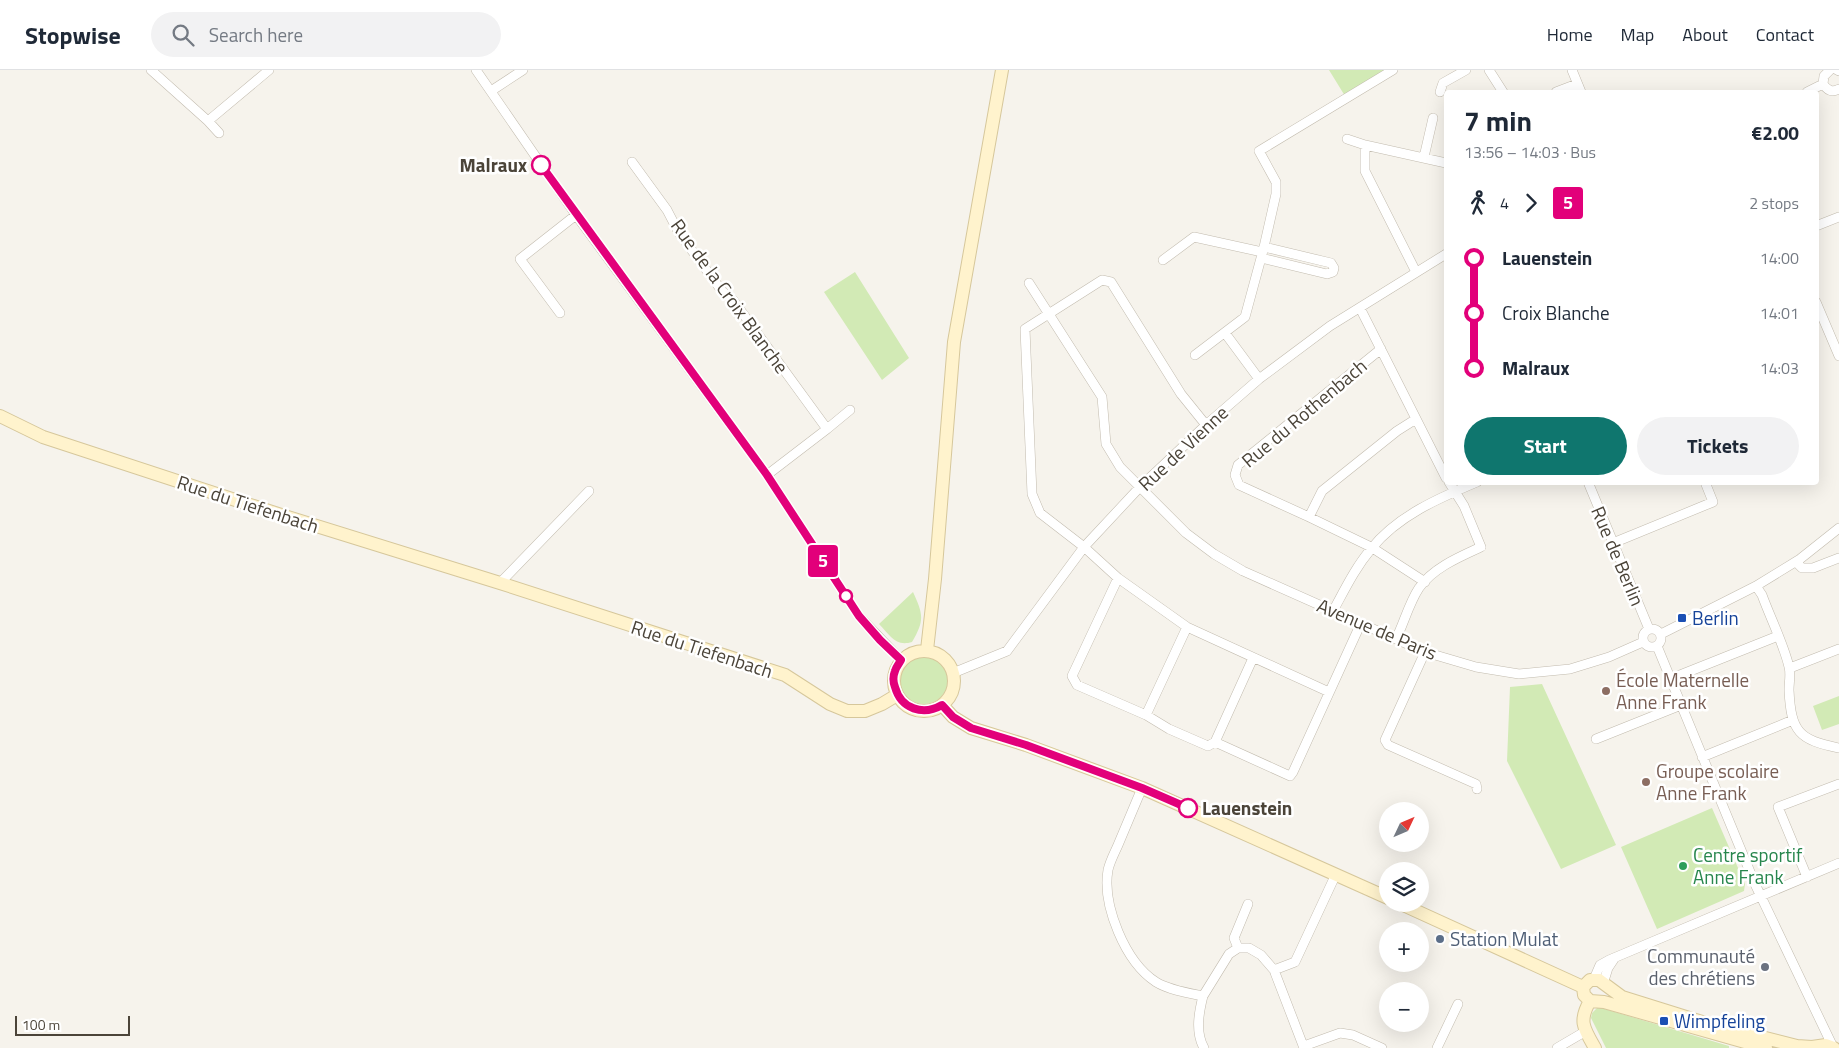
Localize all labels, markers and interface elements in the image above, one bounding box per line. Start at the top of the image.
search box [151,12,501,57]
text: Stopwise [25,17,121,53]
text: Search here [209,20,303,49]
icon: search [169,21,197,49]
text: Home [1547,21,1593,48]
text: Map [1621,21,1654,48]
text: About [1682,21,1728,48]
text: Contact [1756,21,1814,48]
text: 7 min [1464,99,1532,142]
text: €2.00 [1752,118,1799,147]
text: 13:56 – 14:03 · Bus [1464,140,1596,164]
place label: Malraux [460,150,527,179]
marker: Malraux [531,155,551,175]
icon: walk [1464,189,1492,217]
icon: forward [1517,189,1545,217]
text: 5 [1563,189,1573,216]
text: 4 [1500,191,1509,215]
text: 2 stops [1749,191,1799,215]
street label: Rue de la Croix Blanche [664,212,796,379]
text: Lauenstein [1502,243,1592,272]
text: 14:00 [1760,246,1799,270]
text: Croix Blanche [1502,298,1610,327]
text: 14:01 [1760,301,1799,325]
street label: Rue du Rothenbach [1235,351,1373,474]
text: Malraux [1502,353,1569,382]
text: 14:03 [1760,356,1799,380]
street label: Rue de Vienne [1131,398,1234,497]
button: Start [1464,417,1627,475]
button: Tickets [1637,417,1799,475]
street label: Rue du Tiefenbach [174,467,323,540]
street label: Rue de Berlin [1584,501,1653,610]
line badge: 5 [807,545,839,577]
text: 5 [818,547,828,574]
unlabelled marker [839,589,853,603]
street label: Avenue de Paris [1313,590,1442,667]
place label: Berlin [1692,603,1739,632]
street label: Rue du Tiefenbach [628,612,777,685]
marker: Berlin [1676,612,1688,624]
place label: École Maternelle Anne Frank [1616,665,1749,716]
marker: École Maternelle Anne Frank [1600,685,1612,697]
place label: Groupe scolaire Anne Frank [1656,756,1779,807]
marker: Groupe scolaire Anne Frank [1640,776,1652,788]
place label: Lauenstein [1202,793,1292,822]
marker: Lauenstein [1178,798,1198,818]
north arrow [1379,802,1429,852]
map controls [1379,802,1429,1032]
place label: Centre sportif Anne Frank [1693,840,1803,891]
marker: Centre sportif Anne Frank [1677,860,1689,872]
button: layers [1379,862,1429,912]
button: + [1379,922,1429,972]
place label: Station Mulat [1450,924,1559,953]
marker: Station Mulat [1434,933,1446,945]
place label: Communauté des chrétiens [1647,941,1755,992]
marker: Communauté des chrétiens [1759,961,1771,973]
button: − [1379,982,1429,1032]
place label: Wimpfeling [1674,1006,1765,1035]
scale bar [15,1013,130,1036]
text: 100 m [22,1014,60,1035]
marker: Wimpfeling [1658,1015,1670,1027]

